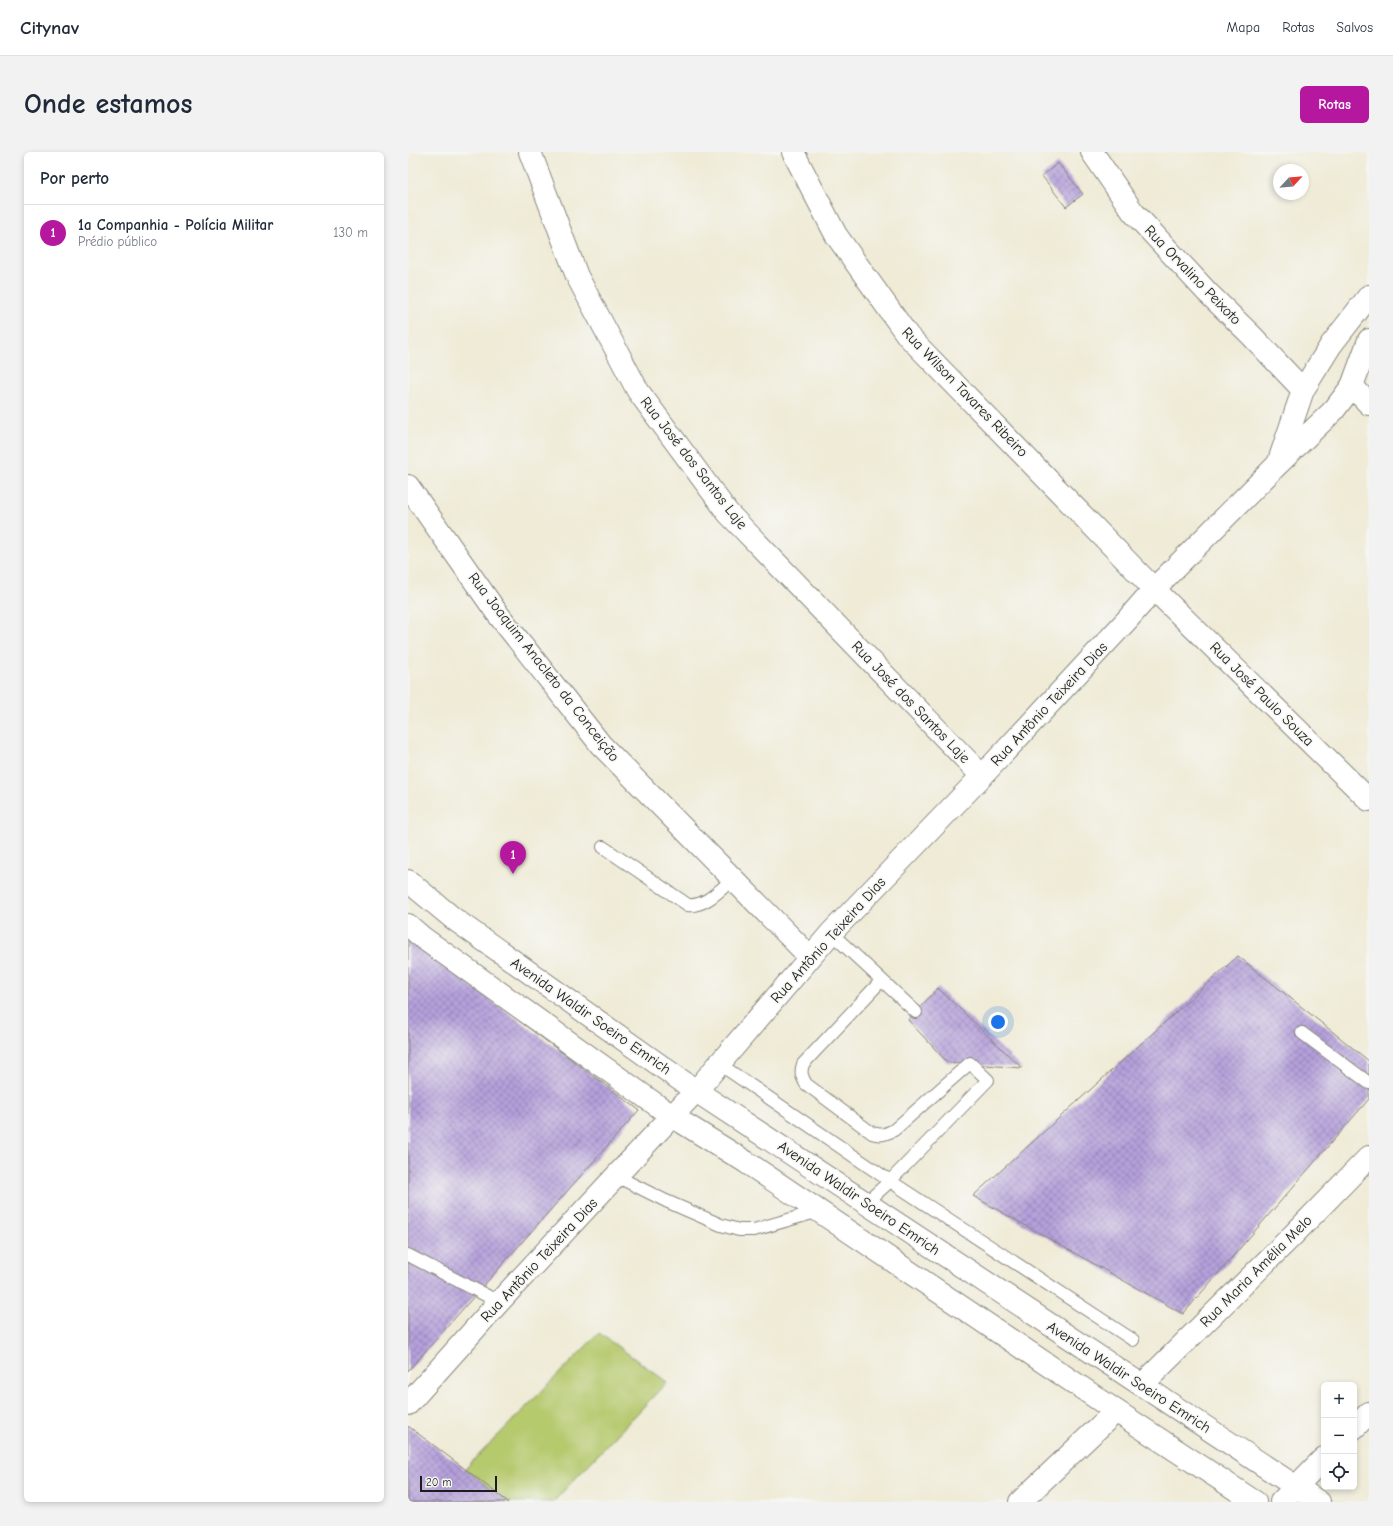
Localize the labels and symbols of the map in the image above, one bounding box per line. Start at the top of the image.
north arrow [1273,164,1309,200]
street label: Rua Orvalino Peixoto [1141,221,1245,329]
street label: Rua Wilson Tavares Ribeiro [898,323,1032,461]
street label: Rua José dos Santos Laje [637,393,752,533]
street label: Rua Joaquim Anacleto da Conceição [465,569,623,765]
street label: Rua José dos Santos Laje [848,637,974,767]
street label: Rua Antônio Teixeira Dias [987,638,1111,770]
street label: Rua José Paulo Souza [1206,638,1318,750]
pin: 1 [500,841,526,874]
street label: Rua Antônio Teixeira Dias [767,873,889,1007]
street label: Avenida Waldir Soeiro Emrich [507,954,675,1078]
your location [988,1012,1008,1032]
street label: Avenida Waldir Soeiro Emrich [774,1137,944,1259]
street label: Rua Antônio Teixeira Dias [477,1194,601,1326]
street label: Rua Maria Amélia Melo [1196,1211,1316,1331]
street label: Avenida Waldir Soeiro Emrich [1044,1317,1214,1437]
scale bar [420,1474,497,1493]

